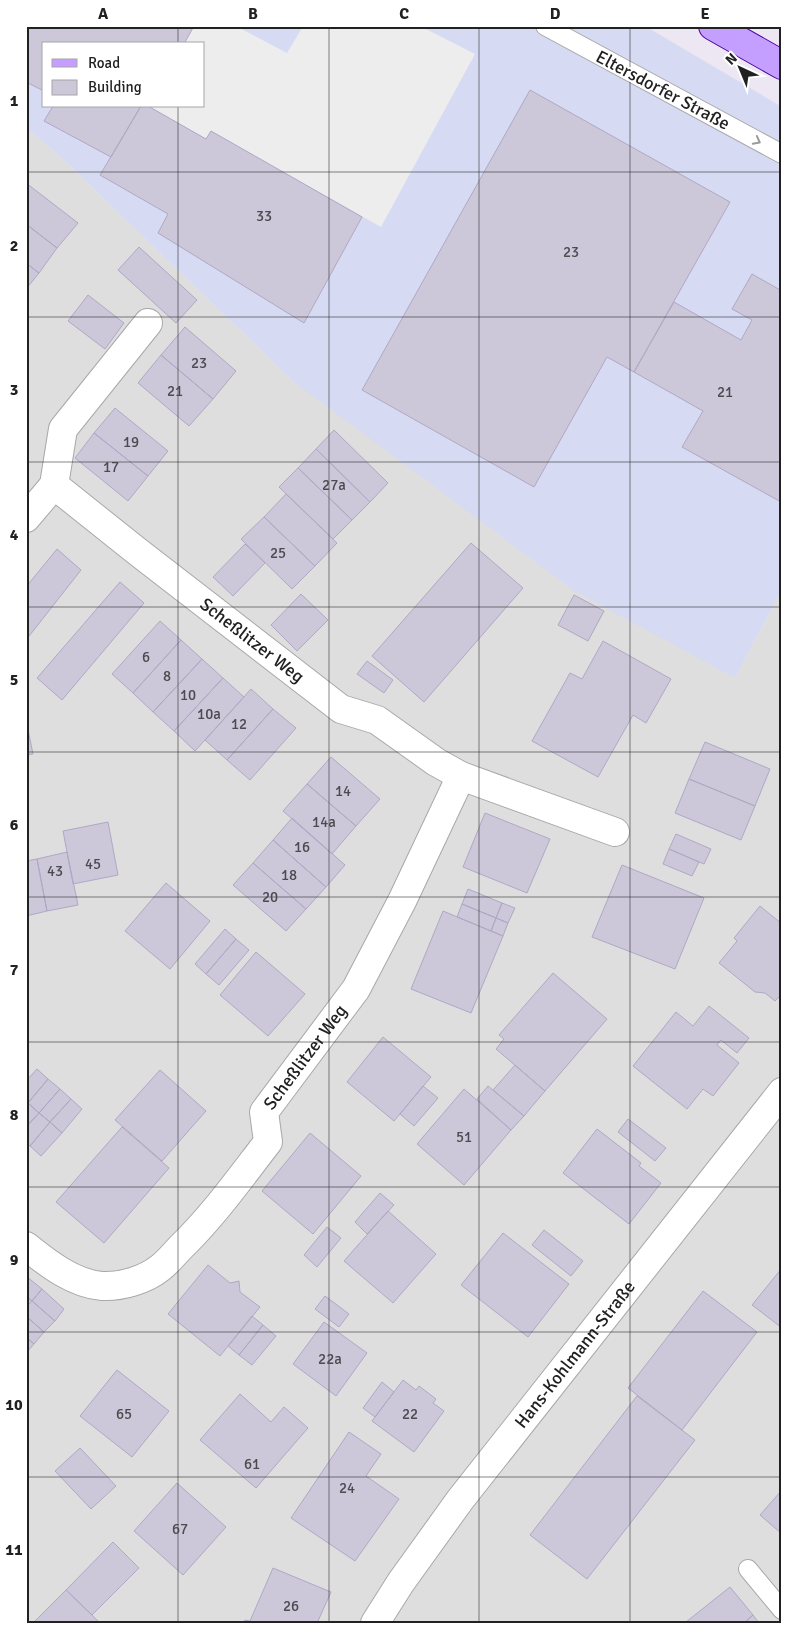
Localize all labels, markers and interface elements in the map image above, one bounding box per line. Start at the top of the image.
text: A [98,4,109,24]
text: B [248,4,258,24]
text: C [399,4,409,24]
text: D [550,4,561,24]
text: E [700,4,710,24]
legend [42,42,205,108]
north arrow [716,42,766,92]
street label: Eltersdorfer Straße [592,45,734,135]
text: N [722,50,741,69]
text: Road [88,54,120,72]
text: Building [88,78,142,96]
text: 1 [10,91,19,111]
one-way arrow [752,135,761,145]
house number: 33 [256,207,272,225]
text: 2 [10,236,18,256]
house number: 23 [563,243,579,261]
house number: 23 [191,354,207,372]
text: 3 [10,380,18,400]
house number: 21 [167,382,183,400]
house number: 21 [717,383,733,401]
house number: 19 [123,433,139,451]
house number: 17 [103,458,119,476]
house number: 27a [322,476,346,494]
text: 4 [10,525,19,545]
house number: 25 [270,544,286,562]
street label: Scheßlitzer Weg [196,593,309,687]
house number: 6 [142,648,150,666]
house number: 8 [163,667,171,685]
text: 5 [10,670,18,690]
house number: 10 [180,686,196,704]
house number: 10a [197,705,221,723]
house number: 12 [231,715,247,733]
house number: 14 [335,782,351,800]
house number: 14a [312,813,336,831]
text: 6 [10,815,19,835]
house number: 16 [294,838,310,856]
house number: 45 [85,855,101,873]
house number: 43 [47,862,63,880]
house number: 18 [281,866,297,884]
house number: 20 [262,888,278,906]
text: 7 [10,960,19,980]
street label: Scheßlitzer Weg [259,1000,352,1114]
text: 8 [10,1105,19,1125]
house number: 51 [456,1128,472,1146]
text: 9 [10,1250,19,1270]
street label: Hans-Kohlmann-Straße [510,1276,640,1433]
house number: 22a [318,1350,342,1368]
text: 10 [5,1395,23,1415]
house number: 65 [116,1405,132,1423]
house number: 22 [402,1405,418,1423]
house number: 61 [244,1455,260,1473]
house number: 24 [339,1479,355,1497]
house number: 67 [172,1520,188,1538]
text: 11 [5,1540,23,1560]
house number: 26 [283,1597,299,1615]

